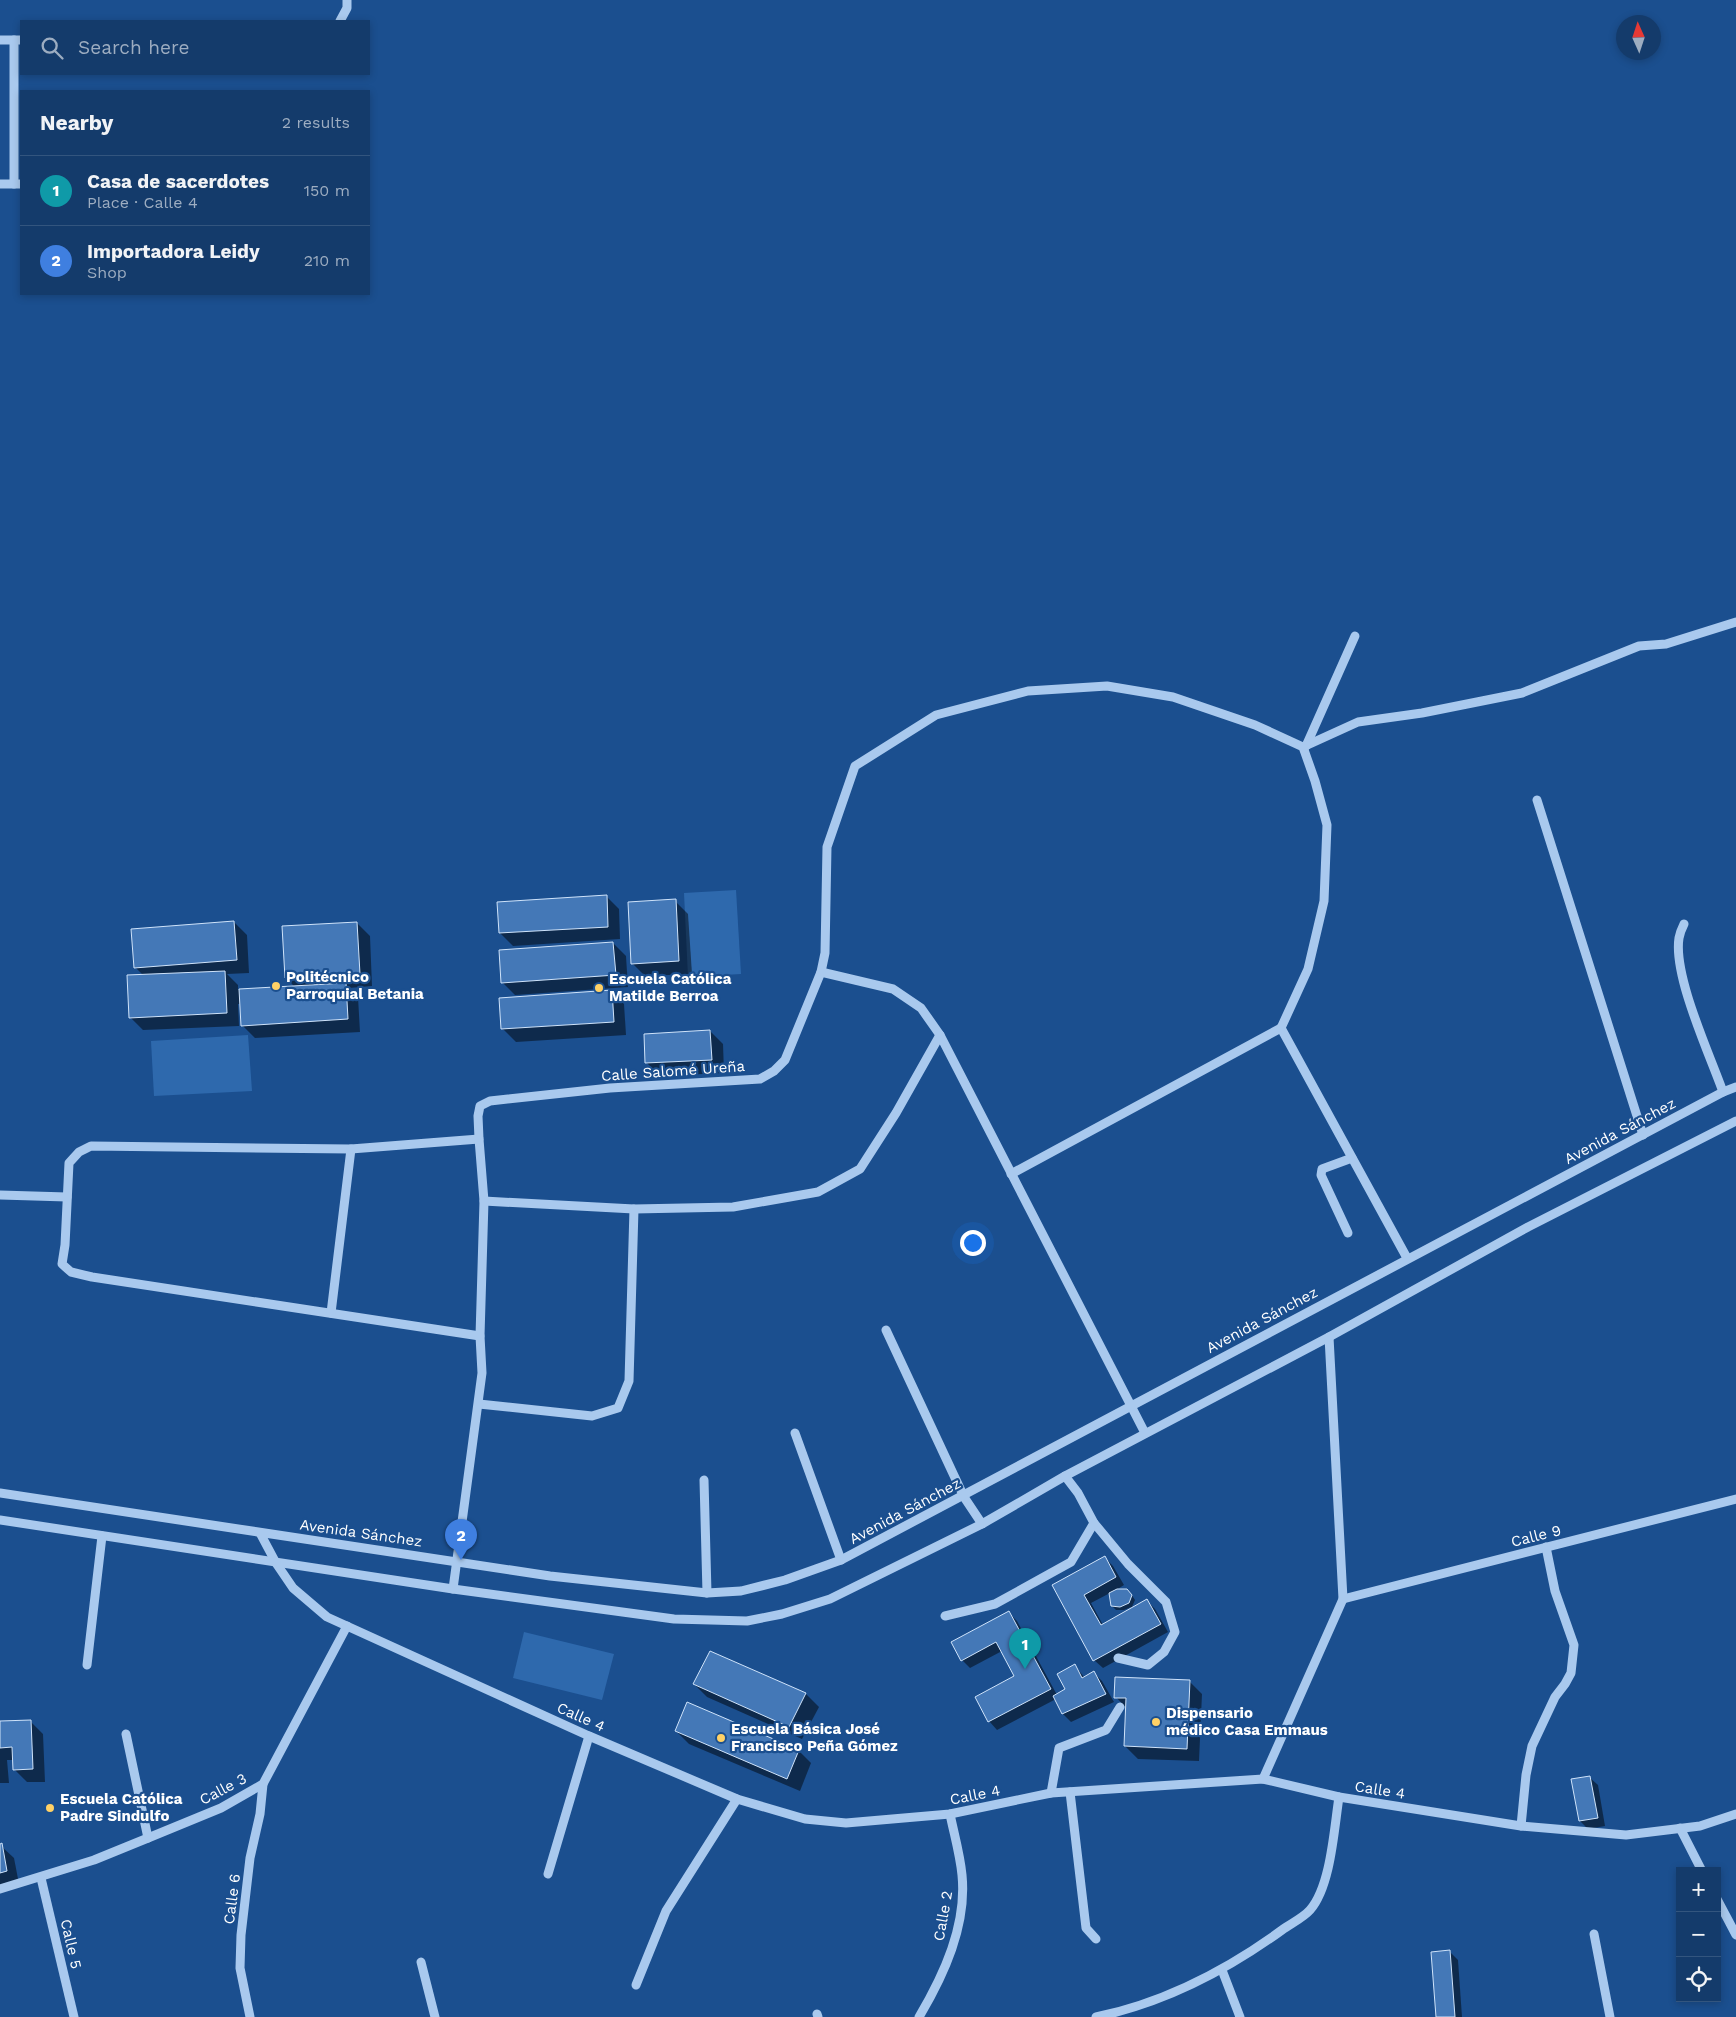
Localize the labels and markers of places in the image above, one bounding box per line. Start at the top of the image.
place label: Politécnico Parroquial Betania [286,968,424,1003]
place label: Escuela Católica Matilde Berroa [609,970,732,1005]
marker: Politécnico Parroquial Betania [270,980,282,992]
marker: Escuela Católica Matilde Berroa [593,982,605,994]
pin: 2 [445,1519,477,1560]
pin: 1 [1009,1628,1041,1669]
place label: Dispensario médico Casa Emmaus [1166,1704,1328,1739]
marker: Dispensario médico Casa Emmaus [1150,1716,1162,1728]
place label: Escuela Básica José Francisco Peña Gómez [731,1720,898,1755]
marker: Escuela Básica José Francisco Peña Gómez [715,1732,727,1744]
place label: Escuela Católica Padre Sindulfo [60,1790,183,1825]
marker: Escuela Católica Padre Sindulfo [44,1802,56,1814]

